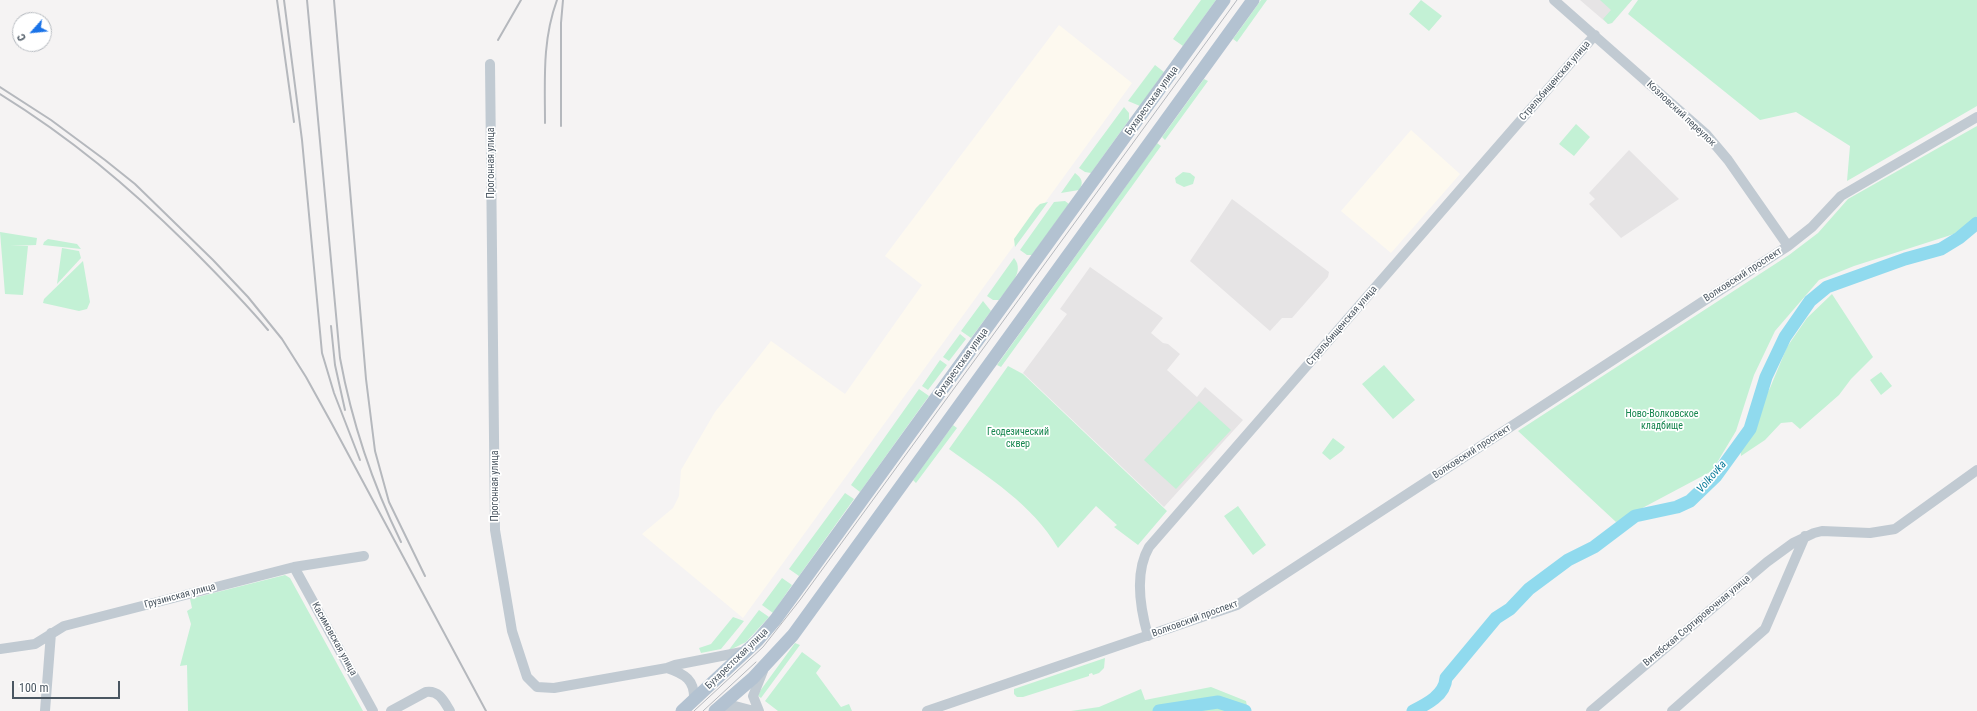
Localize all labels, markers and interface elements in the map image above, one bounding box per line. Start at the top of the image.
north arrow [12,12,52,52]
text: С [15,31,29,43]
street label: Стрельбищенская улица [1517,39,1593,123]
street label: Бухарестская улица [1123,64,1181,138]
street label: Козловский переулок [1644,79,1718,149]
street label: Прогонная улица [485,127,497,199]
street label: Волковский проспект [1702,245,1784,305]
street label: Стрельбищенская улица [1304,284,1380,368]
street label: Бухарестская улица [933,326,991,400]
park label: Ново-Волковское кладбище [1625,408,1699,432]
street label: Волковский проспект [1431,422,1513,482]
park label: Геодезический сквер [987,426,1049,450]
street label: Прогонная улица [489,450,501,522]
water label: Volkovka [1695,458,1729,496]
street label: Витебская Сортировочная улица [1641,573,1753,669]
street label: Грузинская улица [143,581,217,611]
street label: Волковский проспект [1150,598,1240,640]
street label: Касимовская улица [309,600,359,678]
street label: Бухарестская улица [703,626,771,692]
scale bar [14,673,122,699]
text: 100 m [19,681,49,695]

